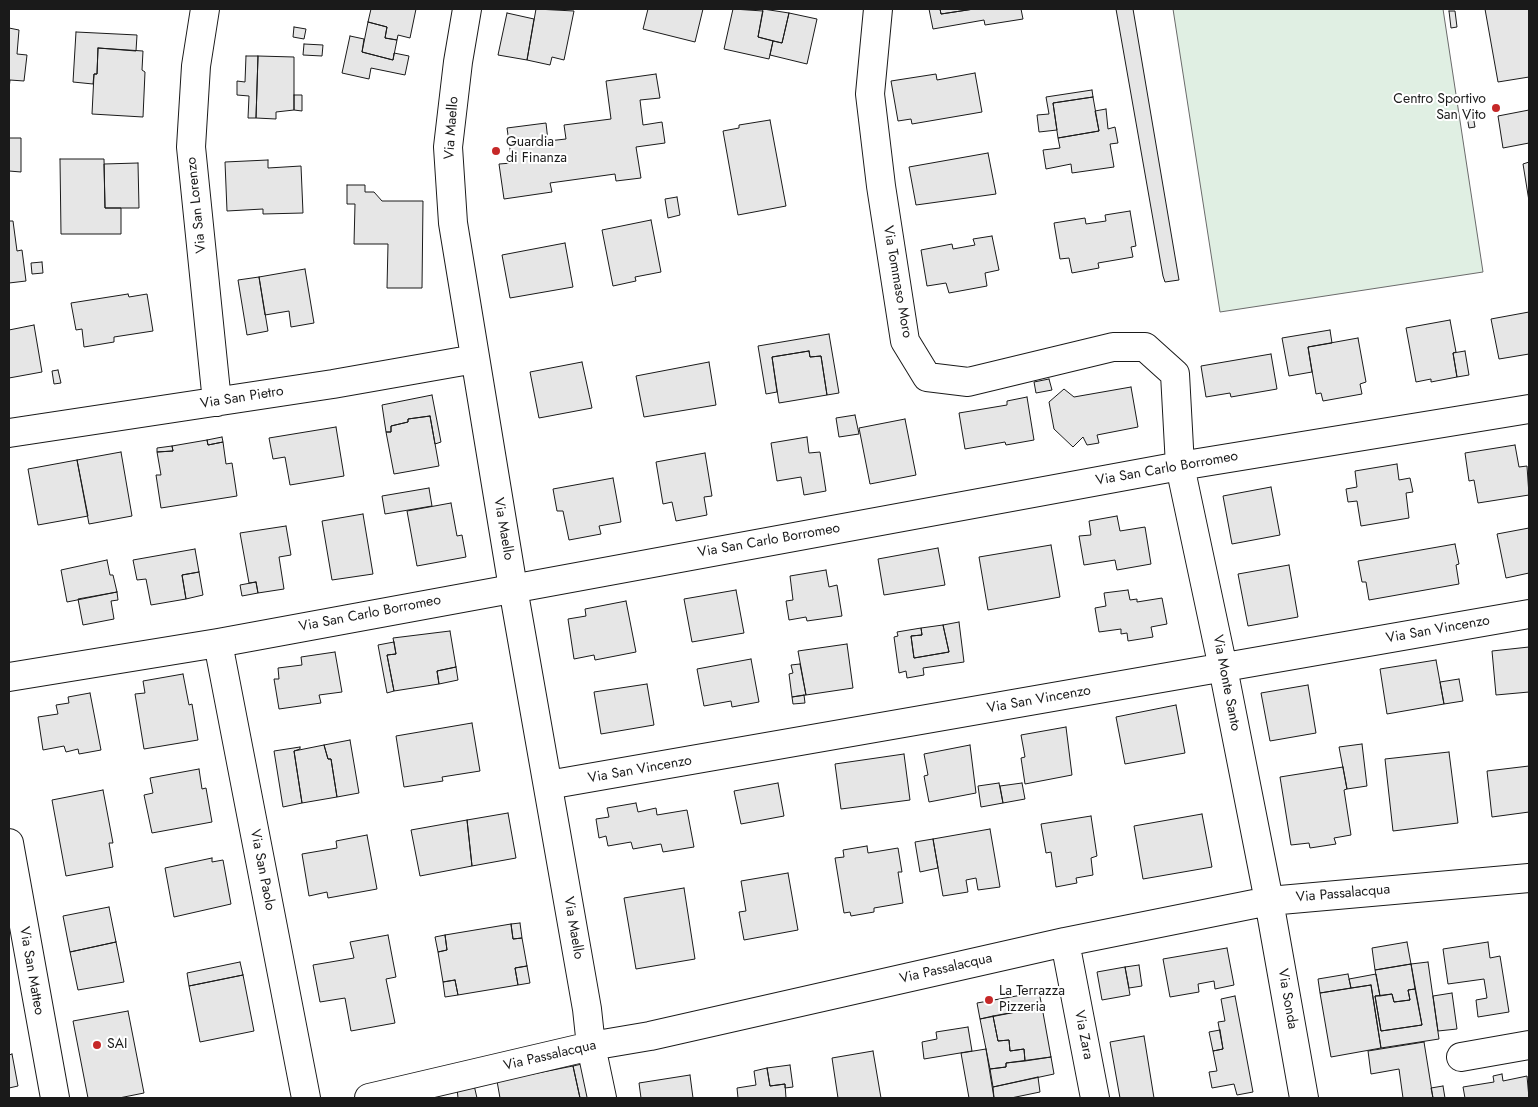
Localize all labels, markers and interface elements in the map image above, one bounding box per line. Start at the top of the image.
place label: Centro Sportivo San Vito [1393,92,1486,124]
street label: Via Maello [441,96,463,160]
marker: Centro Sportivo San Vito [1490,102,1502,114]
place label: Guardia di Finanza [506,135,567,168]
marker: Guardia di Finanza [490,145,502,157]
street label: Via San Lorenzo [184,156,210,254]
street label: Via Tommaso Moro [879,224,915,340]
street label: Via San Pietro [199,383,285,413]
street label: Via San Carlo Borromeo [1095,448,1239,490]
street label: Via Maello [489,496,517,562]
street label: Via San Carlo Borromeo [697,520,841,562]
street label: Via San Carlo Borromeo [298,592,442,636]
street label: Via San Vincenzo [1385,613,1491,647]
street label: Via Monte Santo [1208,633,1244,733]
street label: Via San Vincenzo [986,683,1092,717]
street label: Via San Vincenzo [587,753,693,787]
street label: Via San Paolo [246,828,278,912]
street label: Via Passalacqua [1295,882,1391,906]
street label: Via Maello [559,895,587,961]
street label: Via San Matteo [15,926,47,1016]
street label: Via Passalacqua [898,950,994,988]
street label: Via Sonda [1273,967,1301,1031]
place label: La Terrazza Pizzeria [999,984,1065,1016]
marker: La Terrazza Pizzeria [983,994,995,1006]
street label: Via Zara [1070,1009,1096,1061]
place label: SAI [107,1037,127,1053]
street label: Via Passalacqua [502,1037,598,1075]
marker: SAI [91,1039,103,1051]

